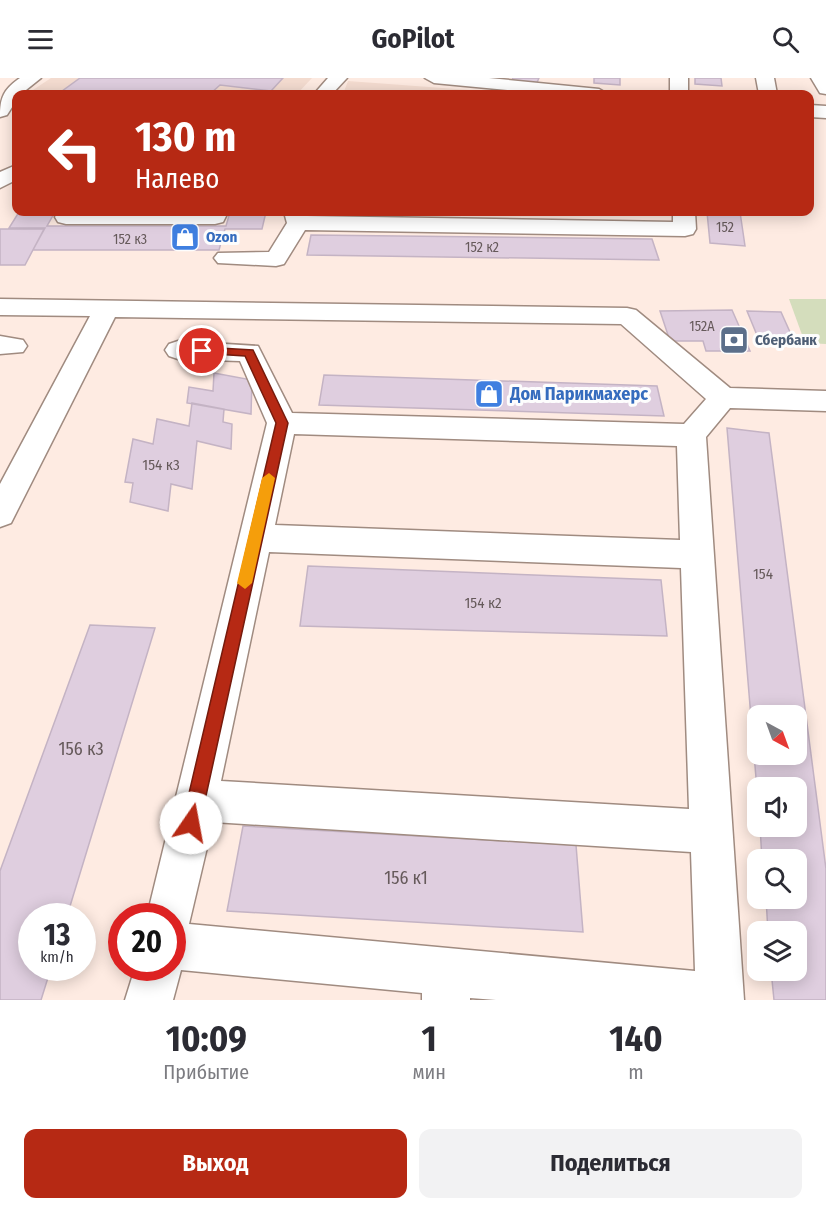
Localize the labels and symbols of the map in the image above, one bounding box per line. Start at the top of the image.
house number: 152 [716,219,734,236]
shop icon: Ozon [169,221,201,253]
place label: Ozon [206,228,237,246]
house number: 152 к3 [113,231,147,248]
house number: 152 к2 [465,239,499,256]
house number: 152А [689,318,715,335]
bank icon: Сбербанк [718,324,750,356]
pin [176,325,227,376]
place label: Сбербанк [755,331,817,349]
shop icon: Дом Парикмахерс [473,378,505,410]
place label: Дом Парикмахерс [509,383,648,405]
house number: 154 к3 [142,456,180,474]
house number: 154 [753,565,773,583]
house number: 154 к2 [464,594,502,612]
north arrow [747,705,807,765]
house number: 156 к3 [59,738,104,760]
position arrow [159,791,223,855]
house number: 156 к1 [384,867,428,889]
speed limit sign: 20 [108,903,186,981]

